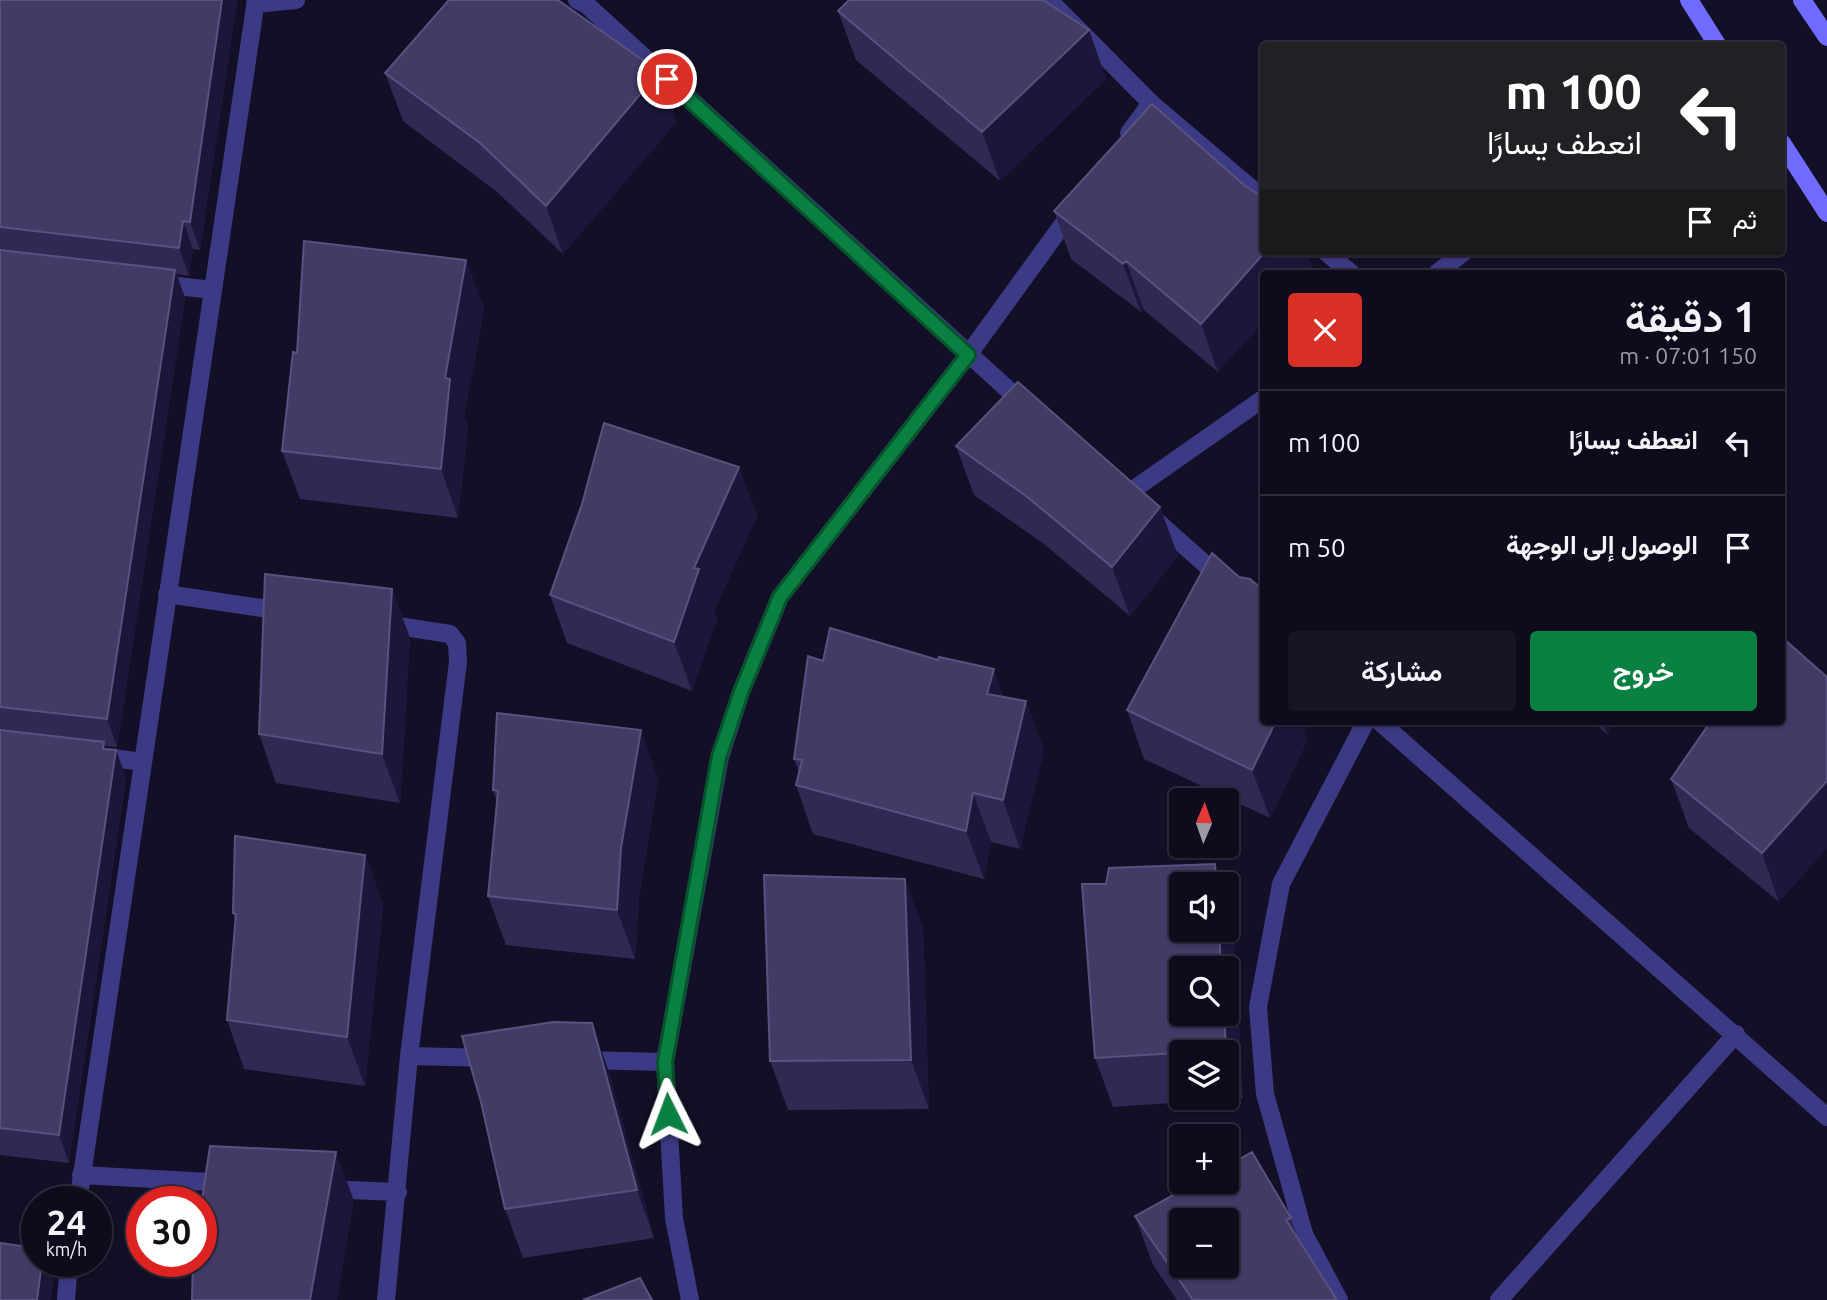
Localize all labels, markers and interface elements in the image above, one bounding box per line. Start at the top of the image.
pin [637,49,697,109]
icon: arrive [648,60,686,98]
text: 100 m [1505,63,1642,118]
icon: left [1666,70,1757,161]
text: انعطف يسارًا [1487,124,1642,160]
icon: arrive [1681,203,1719,241]
text: ثم [1733,205,1757,234]
button: close [1288,293,1362,367]
text: 1 دقيقة [1625,293,1757,340]
text: 150 m · 07:01 [1619,343,1757,368]
icon: left [1719,424,1757,462]
text: انعطف يسارًا [1569,425,1698,454]
text: 100 m [1288,428,1360,457]
icon: arrive [1719,529,1757,567]
text: الوصول إلى الوجهة [1506,530,1698,559]
text: 50 m [1288,533,1346,562]
button: مشاركة [1288,631,1516,711]
button: خروج [1530,631,1757,711]
north arrow [1169,788,1239,858]
map controls [1169,788,1239,1278]
button: sound [1169,872,1239,942]
button: search [1169,956,1239,1026]
button: layers [1169,1040,1239,1110]
position arrow [631,1077,705,1151]
button: + [1169,1124,1239,1194]
speed limit sign: 30 [126,1186,217,1277]
text: 24 [47,1202,86,1242]
button: − [1169,1208,1239,1278]
text: km/h [46,1239,87,1259]

